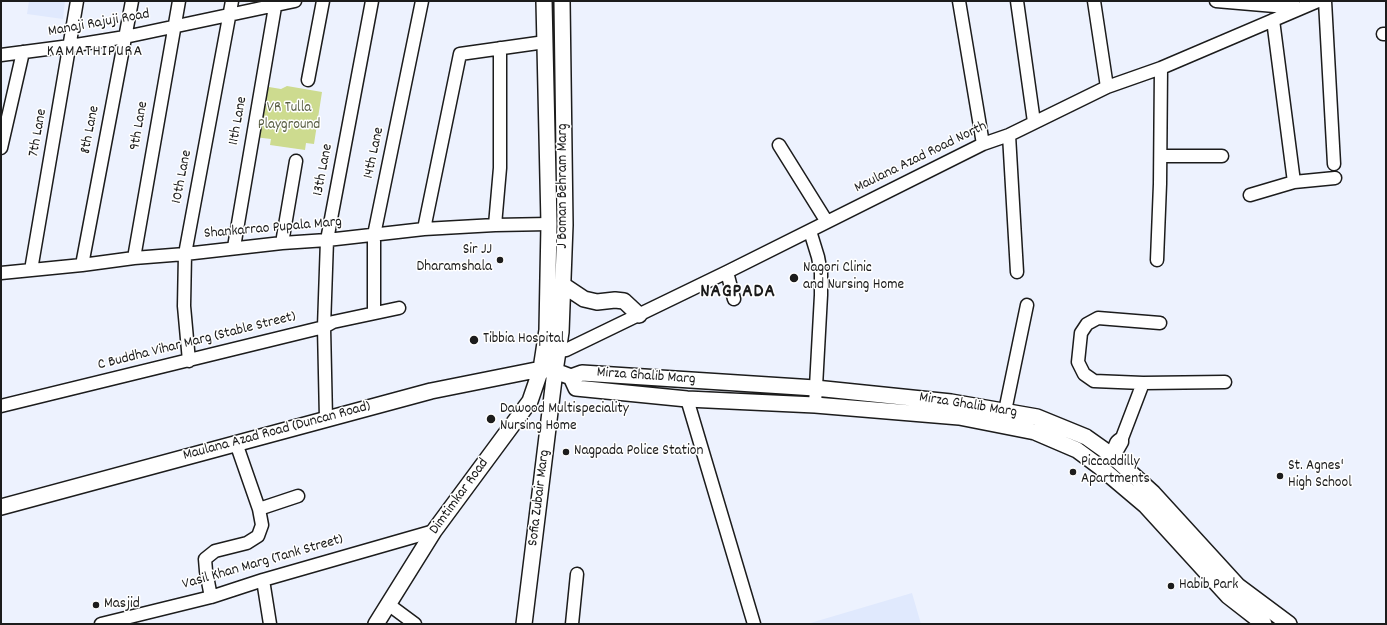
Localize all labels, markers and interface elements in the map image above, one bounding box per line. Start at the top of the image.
street label: Manaji Rajuji Road [47,6,151,42]
district label: KAMATHIPURA [47,43,143,63]
street label: 11th Lane [226,95,252,147]
street label: 9th Lane [127,100,153,152]
park label: VR Tulla Playground [258,100,320,135]
street label: 8th Lane [78,104,104,156]
street label: 7th Lane [26,108,52,158]
street label: Maulana Azad Road North [852,118,990,198]
street label: J Boman Behram Marg [555,123,573,249]
street label: 14th Lane [361,126,389,180]
street label: 13th Lane [310,143,338,197]
street label: 10th Lane [169,149,197,205]
street label: Shankarrao Pupala Marg [203,214,343,244]
place label: Sir JJ Dharamshala [417,242,492,277]
marker: Sir JJ Dharamshala [495,255,505,265]
place label: Nagori Clinic and Nursing Home [803,260,904,295]
marker: Nagori Clinic and Nursing Home [788,272,800,284]
district label: NAGPADA [700,282,776,304]
street label: C Buddha Vihar Marg (Stable Street) [96,309,298,375]
place label: Tibbia Hospital [483,331,564,349]
marker: Tibbia Hospital [468,334,480,346]
street label: Mirza Ghalib Marg [596,365,696,389]
street label: Mirza Ghalib Marg [918,389,1018,423]
street label: Maulana Azad Road (Duncan Road) [181,398,373,466]
place label: Dawood Multispeciality Nursing Home [500,401,629,436]
marker: Dawood Multispeciality Nursing Home [485,413,497,425]
place label: Nagpada Police Station [574,443,703,461]
marker: Nagpada Police Station [561,447,571,457]
street label: Sofia Zubair Marg [525,449,555,547]
place label: Piccaddilly Apartments [1081,454,1150,489]
street label: Dimtimkar Road [426,455,494,539]
place label: St. Agnes' High School [1288,458,1352,493]
marker: Piccaddilly Apartments [1068,467,1078,477]
marker: St. Agnes' High School [1275,471,1285,481]
street label: Vasil Khan Marg (Tank Street) [181,531,345,595]
place label: Habib Park [1179,577,1238,595]
marker: Habib Park [1166,581,1176,591]
place label: Masjid [104,596,140,614]
marker: Masjid [91,600,101,610]

